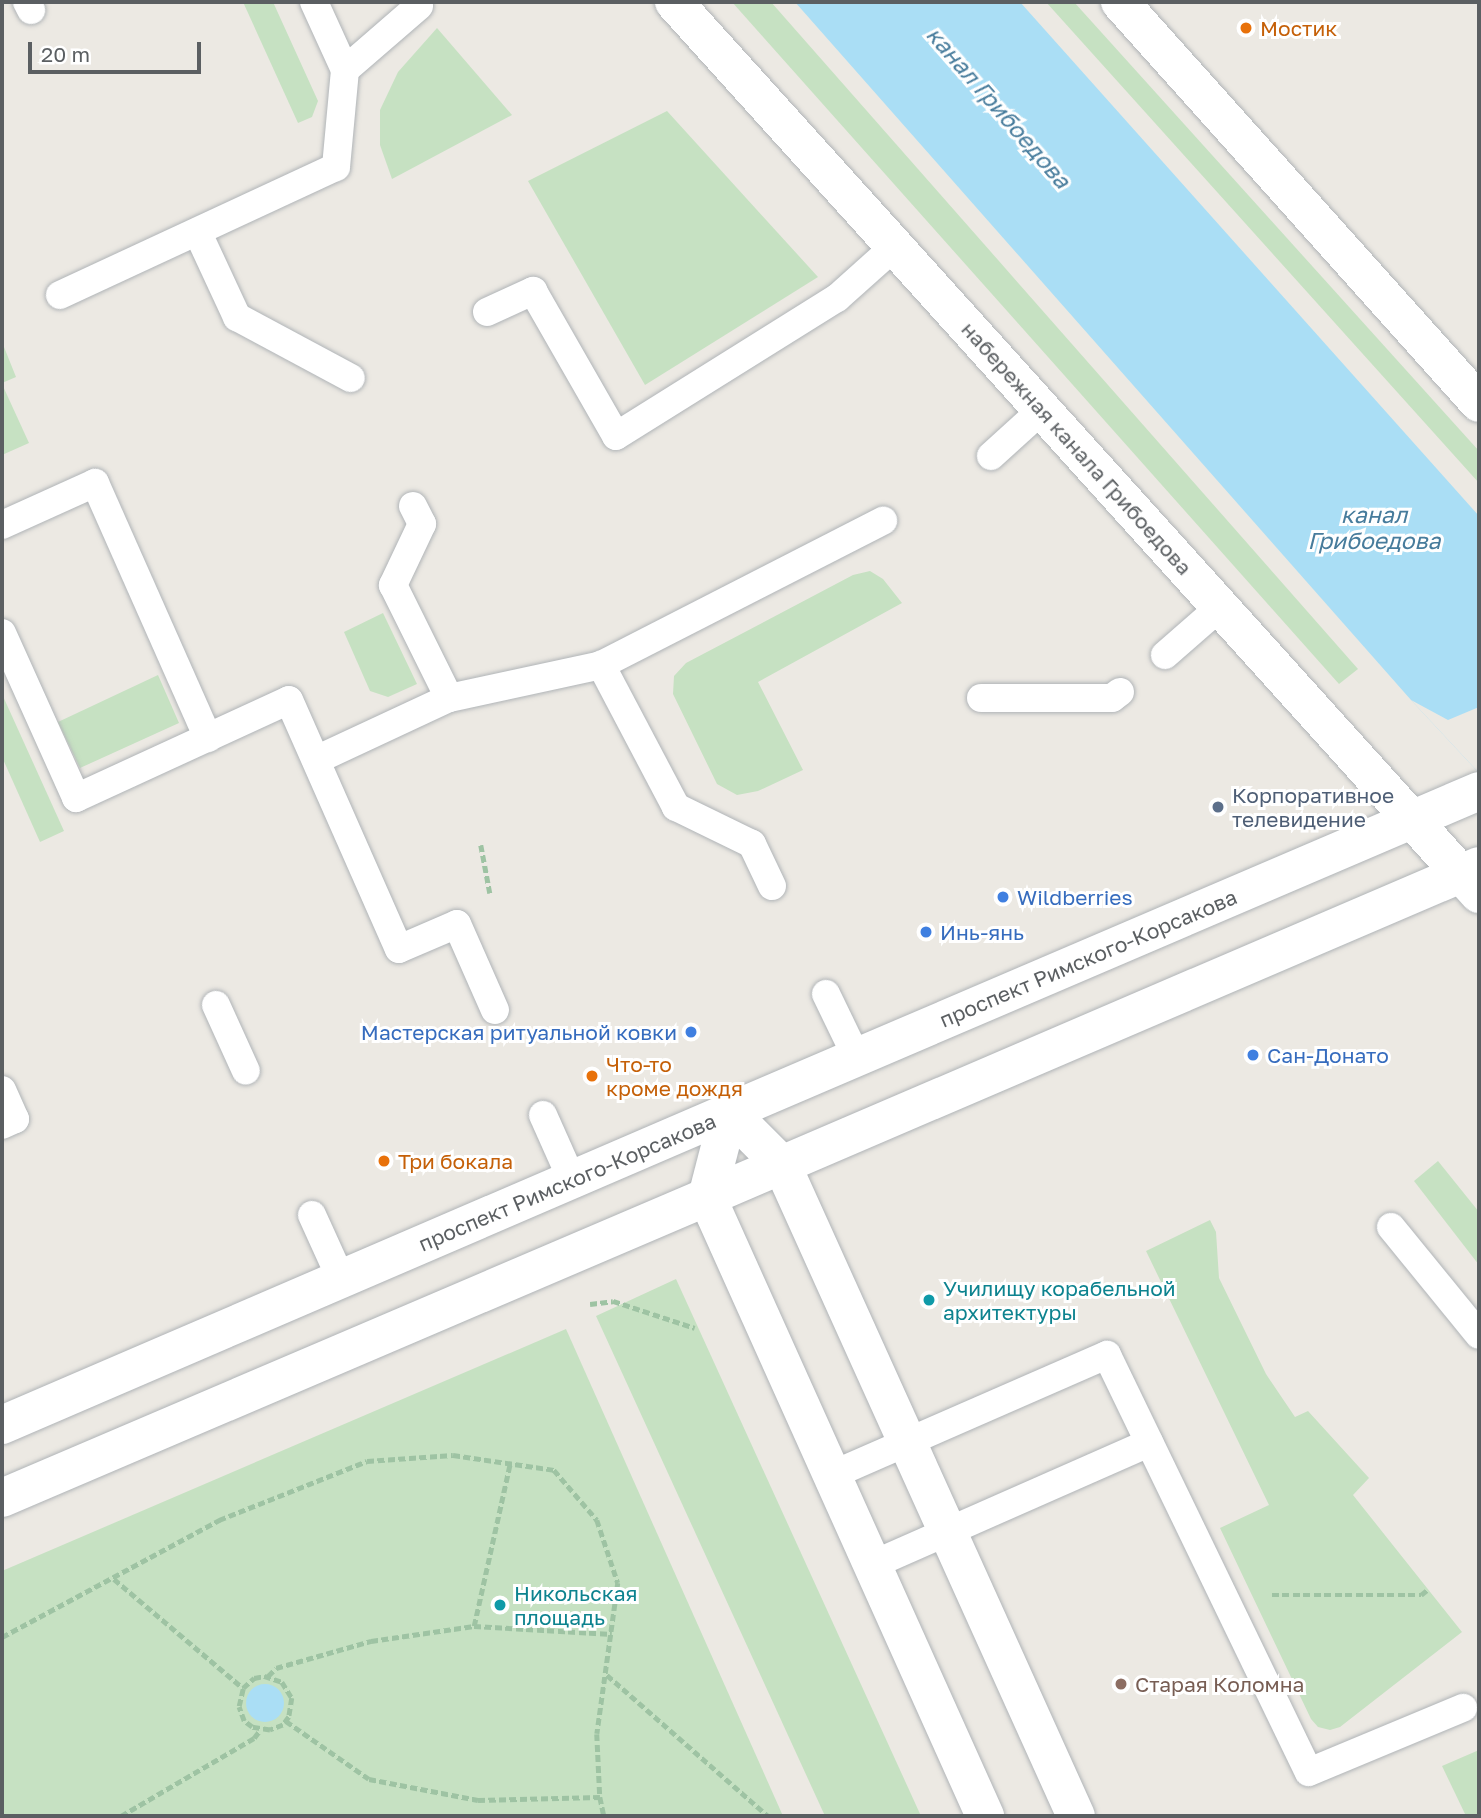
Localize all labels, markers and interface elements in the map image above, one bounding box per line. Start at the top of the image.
place label: Мостик [1260,15,1337,41]
marker: Мостик [1238,20,1254,36]
water label: канал Грибоедова [921,21,1077,193]
scale bar [32,28,205,72]
text: 20 m [41,41,90,67]
street label: набережная канала Грибоедова [957,316,1197,580]
water label: канал Грибоедова [1308,500,1440,554]
place label: Корпоративное телевидение [1232,782,1394,832]
marker: Корпоративное телевидение [1210,799,1226,815]
street label: проспект Римского-Корсакова [936,884,1240,1032]
place label: Wildberries [1017,884,1133,910]
marker: Wildberries [995,889,1011,905]
place label: Инь-янь [940,919,1024,945]
marker: Инь-янь [918,924,934,940]
place label: Мастерская ритуальной ковки [361,1019,677,1045]
marker: Мастерская ритуальной ковки [683,1024,699,1040]
place label: Сан-Донато [1267,1042,1389,1068]
marker: Сан-Донато [1245,1047,1261,1063]
place label: Что-то кроме дождя [606,1051,743,1101]
marker: Что-то кроме дождя [584,1068,600,1084]
street label: проспект Римского-Корсакова [415,1108,719,1256]
place label: Три бокала [398,1148,513,1174]
marker: Три бокала [376,1153,392,1169]
place label: Училищу корабельной архитектуры [943,1275,1176,1325]
marker: Училищу корабельной архитектуры [921,1292,937,1308]
place label: Никольская площадь [514,1580,637,1630]
marker: Никольская площадь [492,1597,508,1613]
place label: Старая Коломна [1135,1671,1304,1697]
marker: Старая Коломна [1113,1676,1129,1692]

